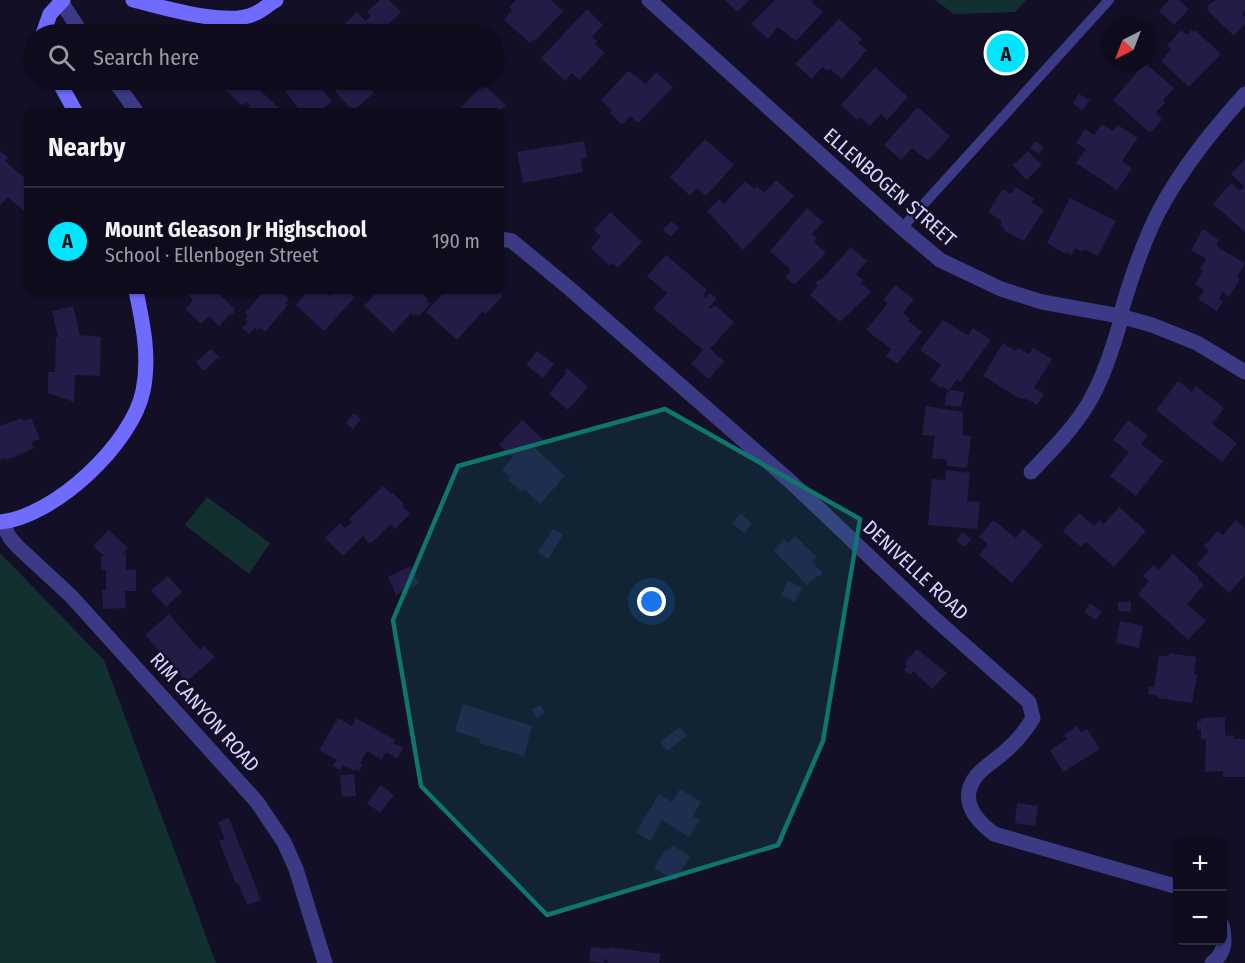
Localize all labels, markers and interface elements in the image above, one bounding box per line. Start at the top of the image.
north arrow [1101,18,1155,72]
search box [24,24,504,90]
pin: A [986,31,1026,76]
icon: search [45,41,78,74]
text: Search here [93,44,199,71]
street label: ELLENBOGEN STREET [819,123,962,251]
text: Nearby [48,132,125,163]
text: Mount Gleason Jr Highschool [105,216,367,243]
text: A [62,229,73,253]
text: 190 m [432,229,480,253]
text: School · Ellenbogen Street [105,243,319,267]
street label: DENIVELLE ROAD [858,515,974,625]
your location [637,587,666,616]
street label: RIM CANYON ROAD [145,648,265,776]
map controls [1173,837,1227,945]
button: + [1173,837,1227,891]
button: − [1173,891,1227,945]

